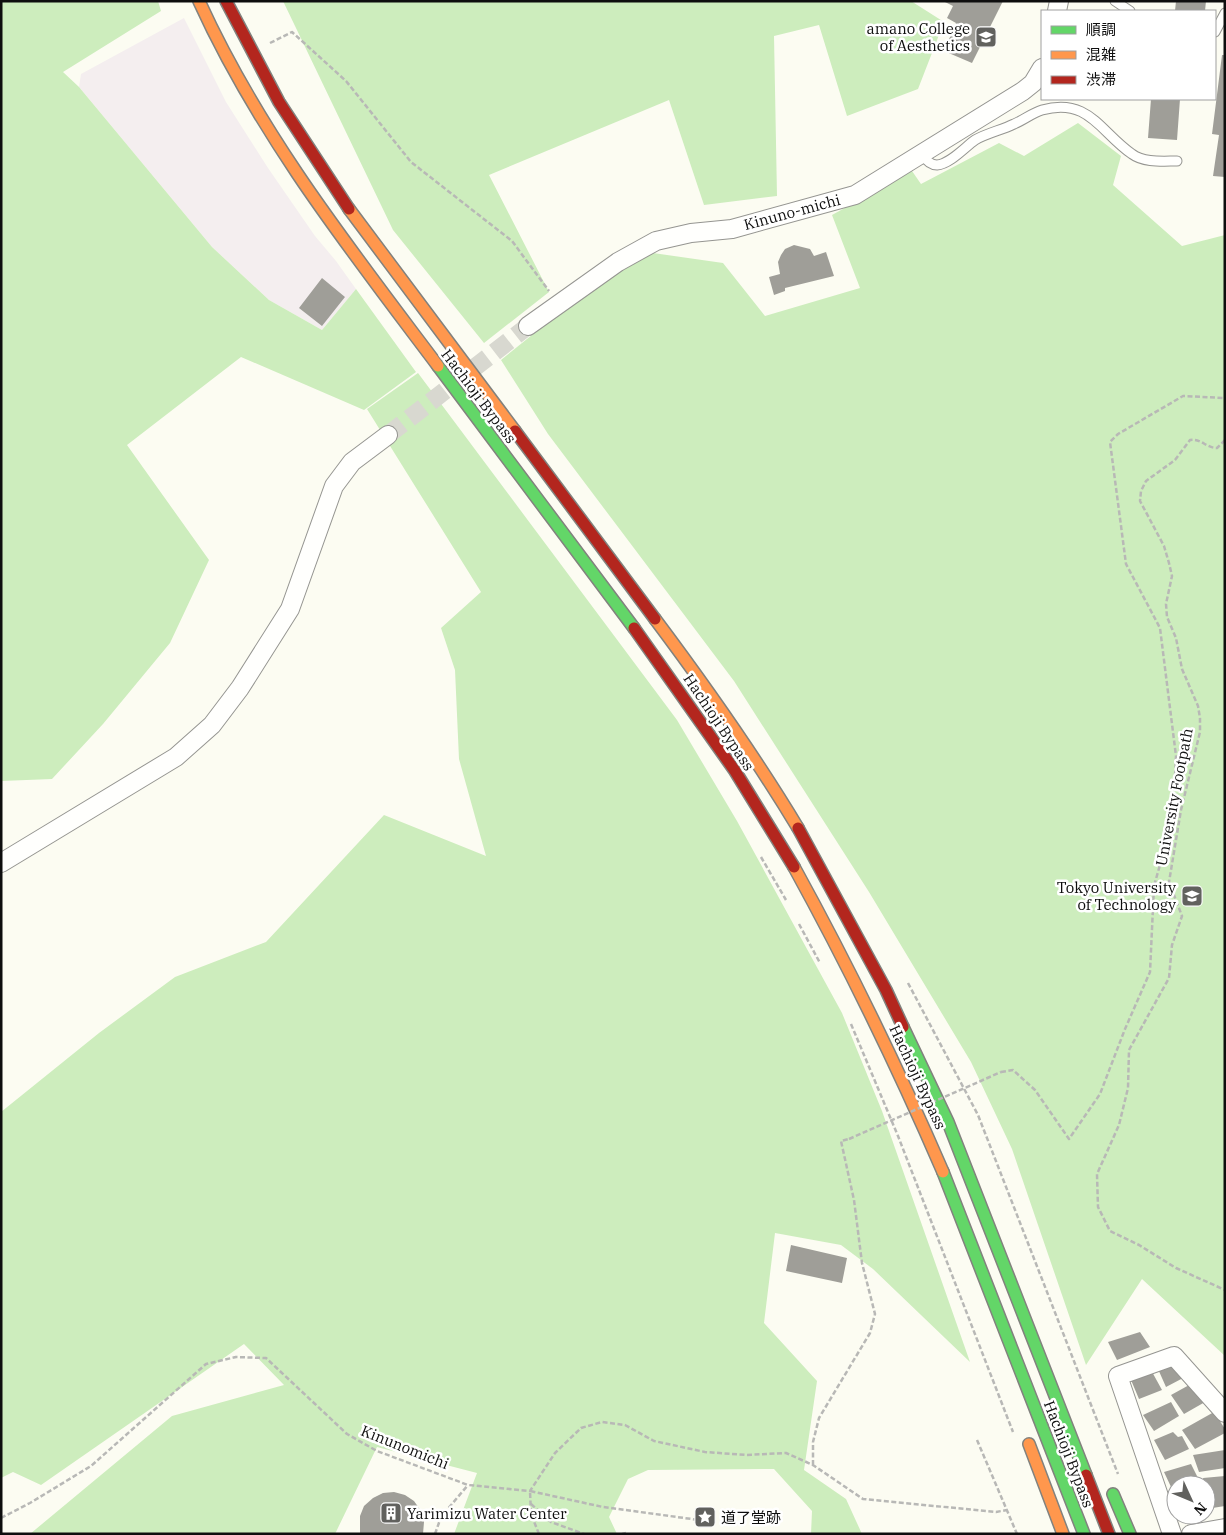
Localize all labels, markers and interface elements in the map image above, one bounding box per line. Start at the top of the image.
legend [1041,10,1216,100]
place label: amano College of Aesthetics [867,19,970,55]
text: 順調 [1086,20,1116,39]
school or university icon: amano College of Aesthetics [974,25,998,49]
text: 混雑 [1086,45,1116,64]
text: 渋滞 [1086,70,1116,89]
street label: Kinuno-michi [742,190,843,234]
street label: Hachioji Bypass [437,345,521,447]
street label: Hachioji Bypass [679,670,759,774]
street label: University Footpath [1151,727,1197,867]
place label: Tokyo University of Technology [1057,878,1176,914]
school or university icon: Tokyo University of Technology [1180,884,1204,908]
street label: Hachioji Bypass [885,1022,951,1132]
street label: Hachioji Bypass [1040,1398,1098,1510]
street label: Kinunomichi [358,1421,452,1473]
north arrow [1166,1475,1216,1525]
text: N [1190,1499,1211,1519]
building icon: Yarimizu Water Center [379,1501,403,1525]
place label: Yarimizu Water Center [407,1504,567,1523]
place icon: 道了堂跡 [693,1505,717,1529]
place label: 道了堂跡 [721,1508,781,1527]

